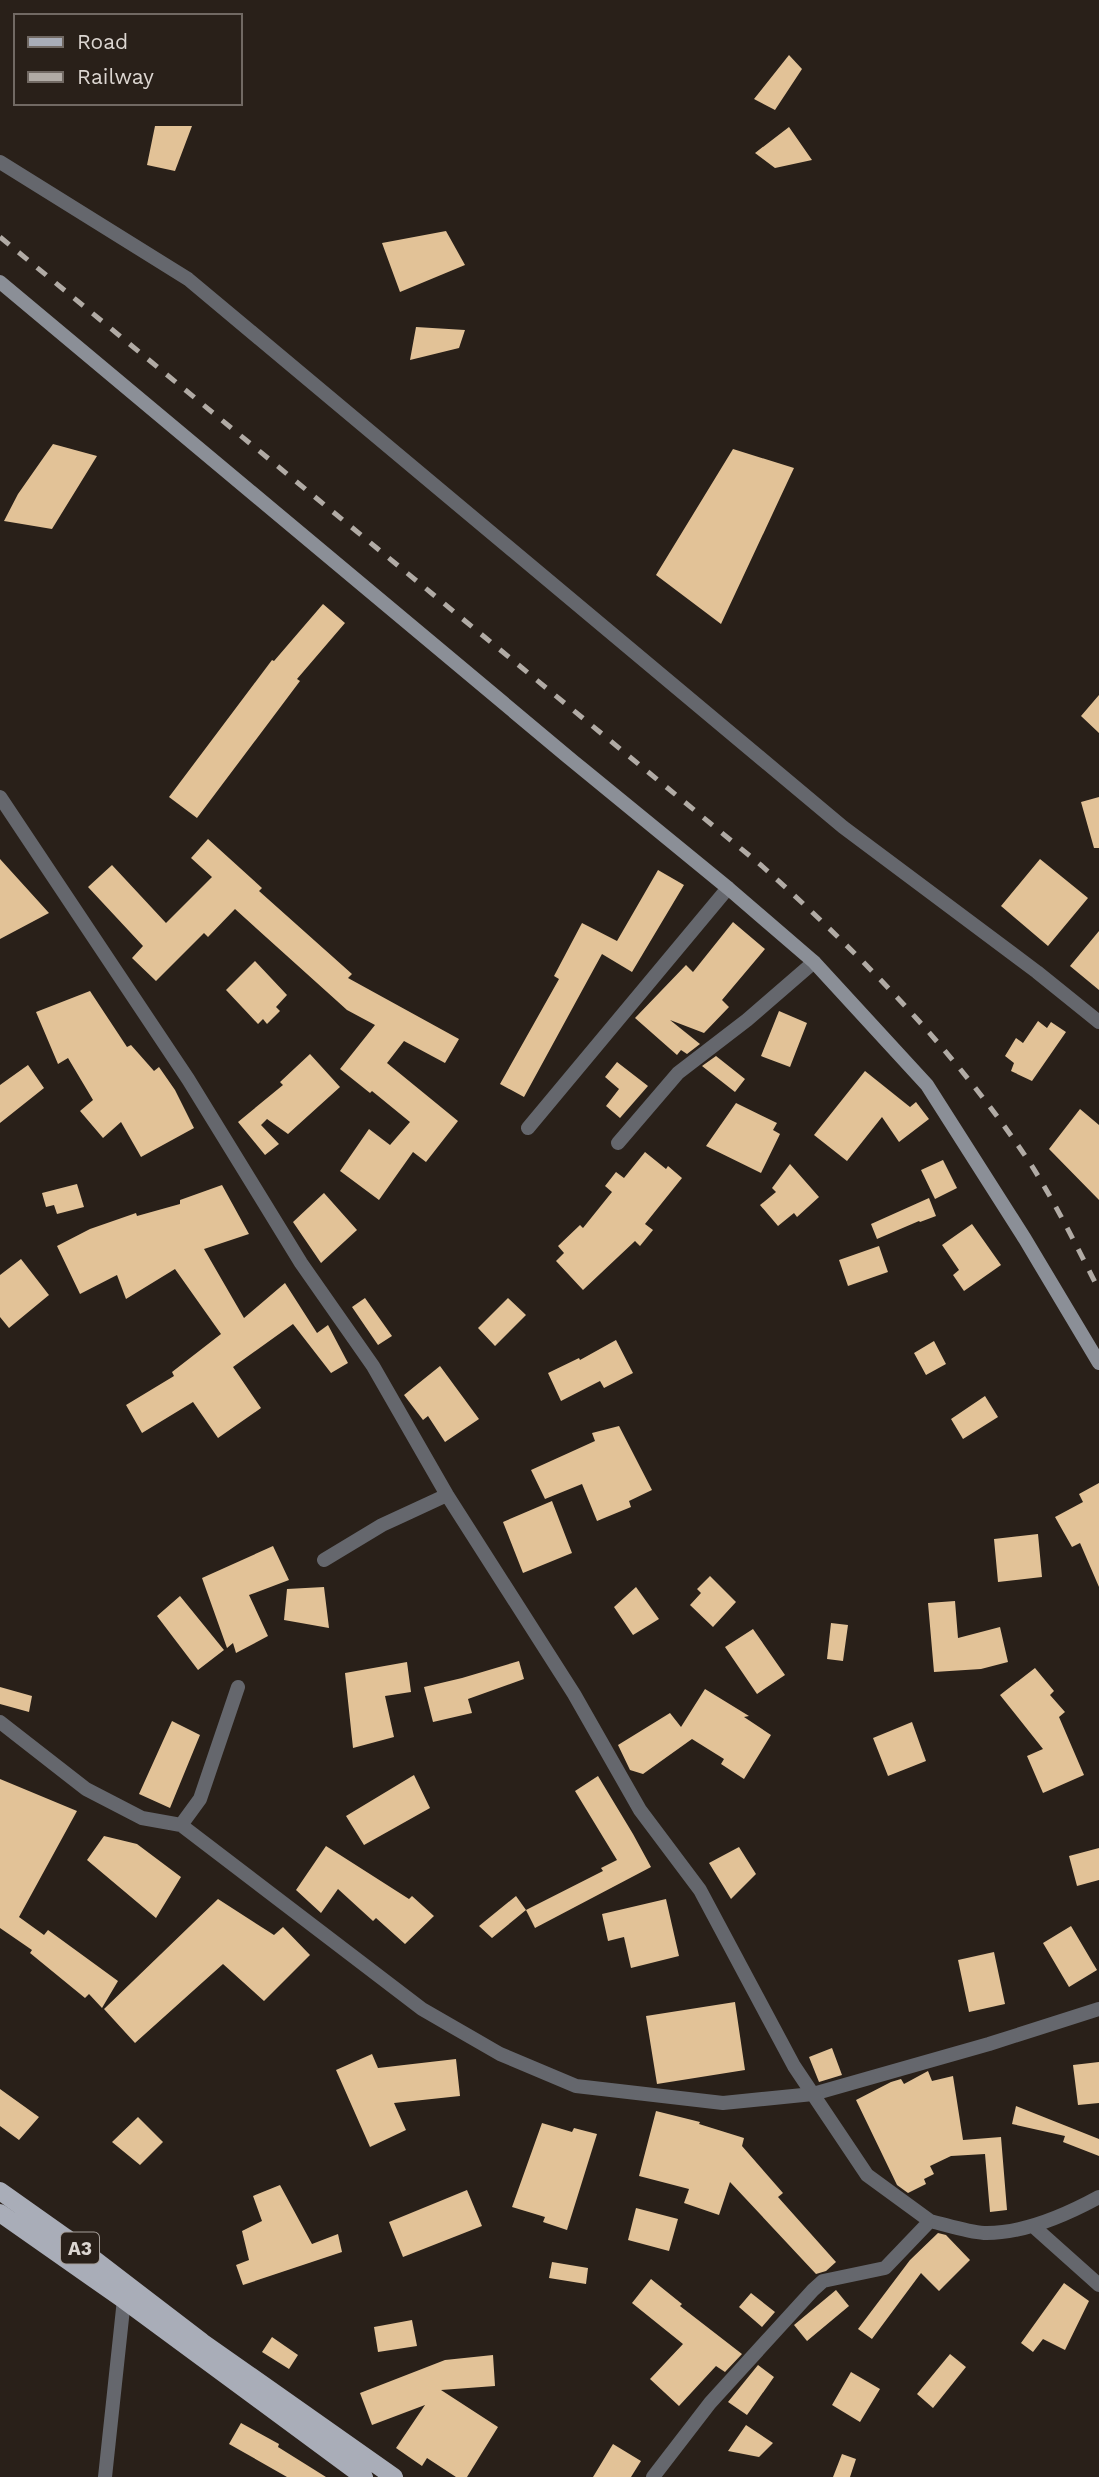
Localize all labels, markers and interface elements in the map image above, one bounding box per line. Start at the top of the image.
legend [14,14,242,105]
text: Road [77,29,128,54]
text: Railway [77,64,154,89]
road number: A3 [61,2232,99,2264]

